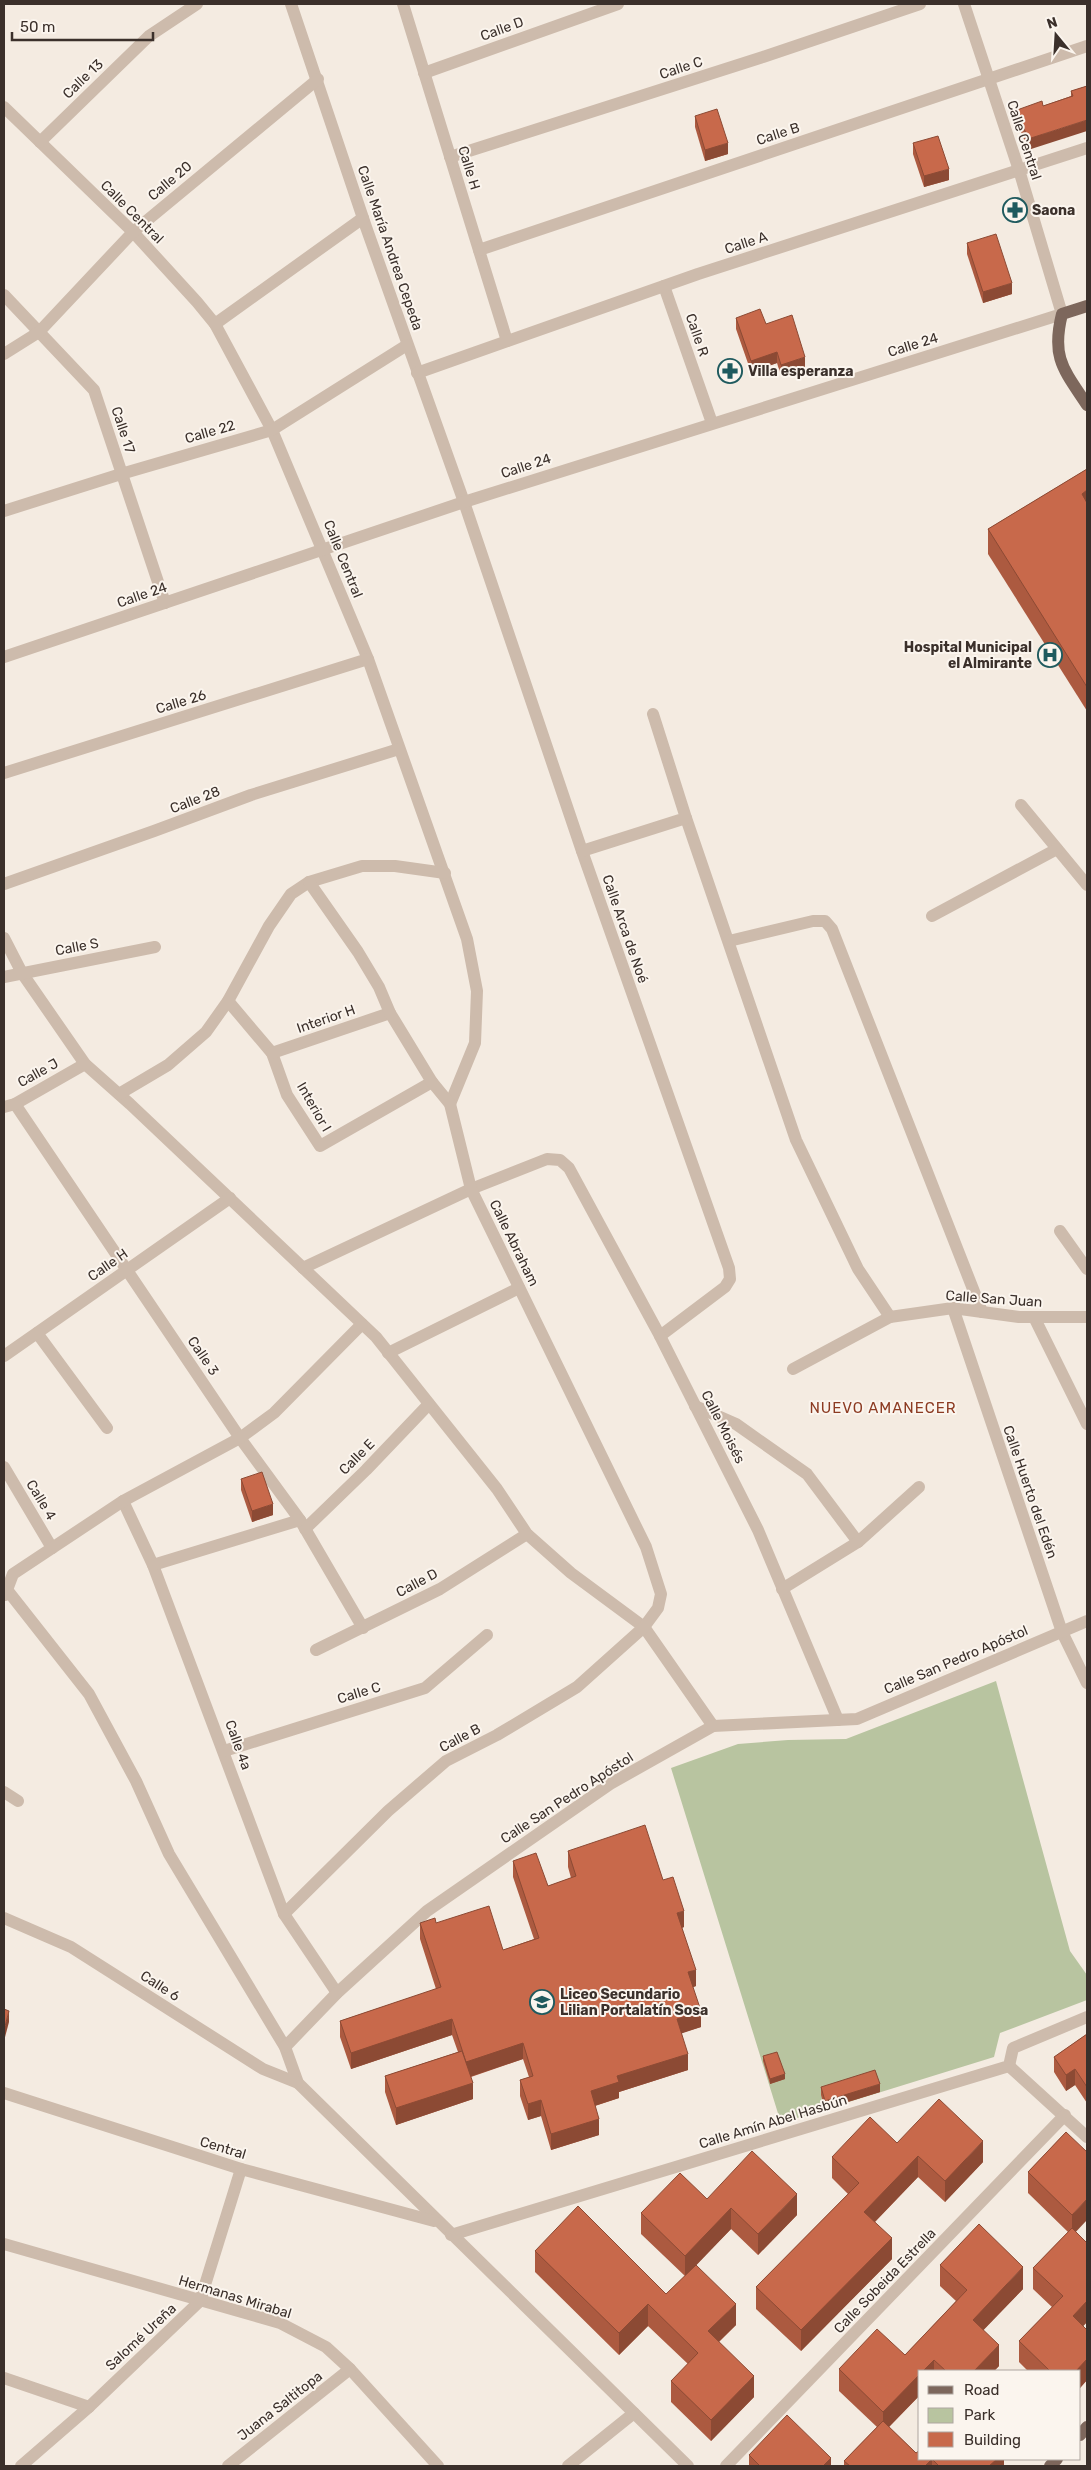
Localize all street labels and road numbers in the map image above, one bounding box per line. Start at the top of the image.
street label: Calle D [478,13,526,45]
street label: Calle C [657,53,705,83]
street label: Calle 13 [59,56,107,102]
street label: Calle Central [1003,98,1045,182]
street label: Calle B [754,119,802,149]
street label: Calle H [454,144,484,192]
street label: Calle 20 [145,158,196,204]
street label: Calle María Andrea Cepeda [354,163,426,333]
street label: Calle Central [97,177,167,247]
street label: Calle A [722,228,770,258]
street label: Calle R [682,311,712,359]
street label: Calle 24 [886,329,941,361]
street label: Calle 17 [107,404,139,456]
street label: Calle 22 [183,417,237,447]
street label: Calle 24 [499,450,554,482]
street label: Calle Central [320,518,366,600]
street label: Calle 24 [115,578,170,611]
street label: Calle 26 [154,686,208,718]
street label: Calle 28 [168,783,223,817]
street label: Calle Arca de Noé [598,873,652,986]
street label: Calle S [54,934,100,960]
street label: Interior H [295,1001,357,1037]
street label: Calle J [15,1055,61,1091]
street label: Interior I [293,1079,335,1135]
street label: Calle Abraham [486,1197,542,1289]
street label: Calle H [85,1245,131,1285]
street label: Calle San Juan [945,1287,1043,1311]
street label: Calle 3 [184,1333,222,1379]
street label: Calle Moisés [697,1388,749,1466]
street label: Calle Huerto del Edén [999,1423,1061,1561]
street label: Calle E [336,1436,378,1478]
street label: Calle 4 [22,1477,60,1523]
street label: Calle D [393,1565,441,1601]
street label: Calle San Pedro Apóstol [882,1622,1030,1698]
street label: Calle C [335,1678,383,1708]
street label: Calle 4a [221,1718,255,1772]
street label: Calle B [436,1720,484,1756]
street label: Calle San Pedro Apóstol [498,1749,636,1847]
street label: Calle 6 [137,1967,183,2005]
street label: Calle Amín Abel Hasbún [697,2091,849,2153]
street label: Central [198,2133,248,2163]
street label: Calle Sobeida Estrella [830,2225,940,2337]
street label: Hermanas Mirabal [177,2272,293,2322]
street label: Salomé Ureña [102,2300,180,2374]
street label: Juana Saltitopa [234,2368,326,2444]

